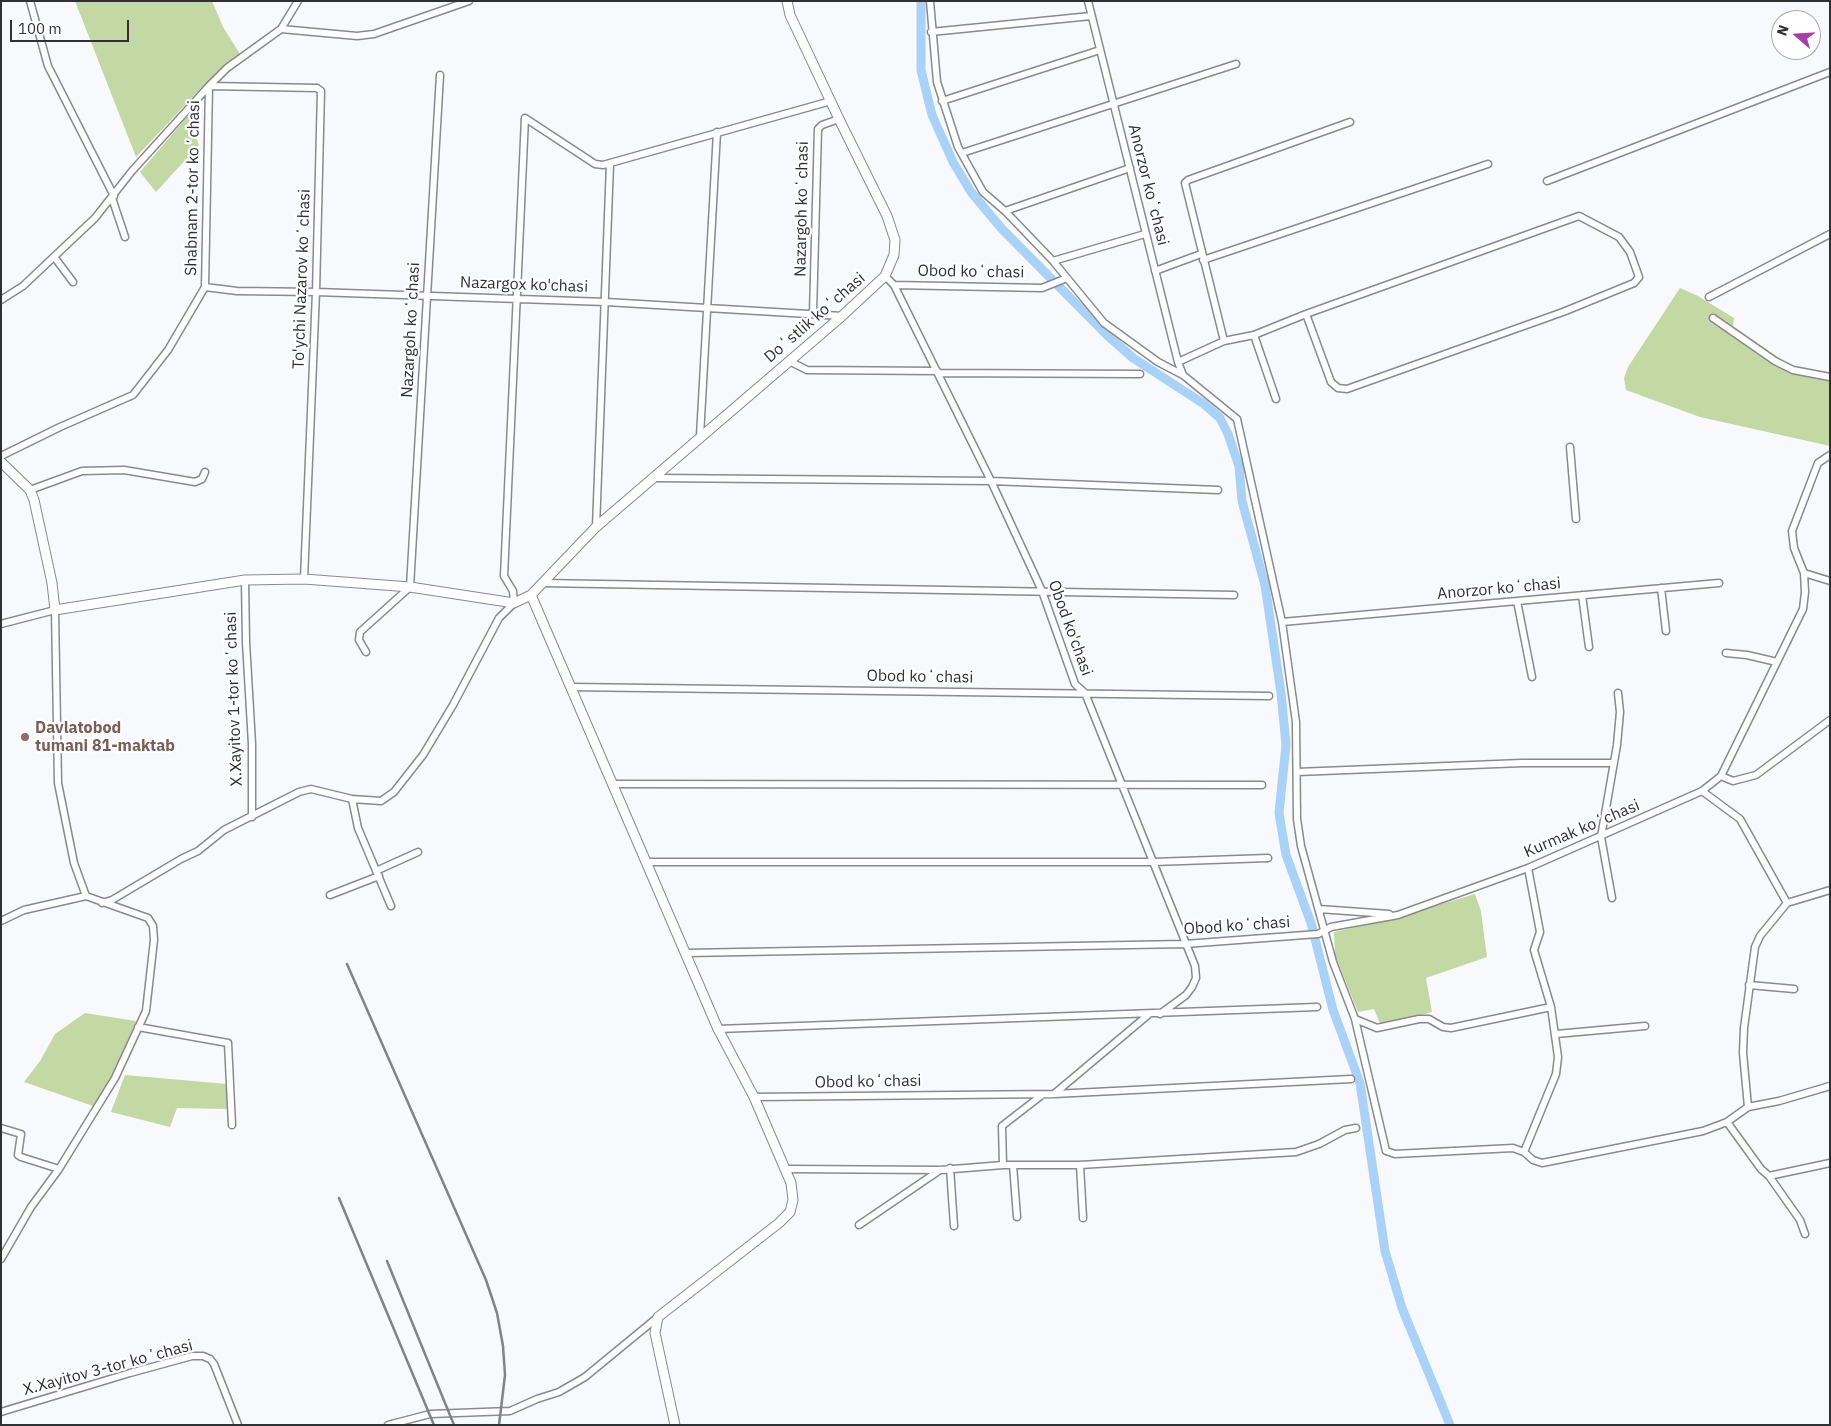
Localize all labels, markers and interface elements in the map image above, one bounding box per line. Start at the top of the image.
scale bar [12,10,131,42]
north arrow [1771,10,1821,60]
text: 100 m [18,19,62,38]
text: N [1773,23,1793,38]
street label: Shabnam 2-tor koʼchasi [182,100,204,276]
street label: Anorzor koʻchasi [1124,122,1172,248]
street label: Nazargoh koʻchasi [791,141,813,277]
street label: To'ychi Nazarov koʻchasi [289,189,315,369]
street label: Obod koʻchasi [917,261,1025,283]
street label: Nazargoh koʻchasi [398,262,424,398]
street label: Doʻstlik koʻchasi [761,269,869,367]
street label: Nazargox ko'chasi [460,273,588,297]
street label: Anorzor koʻchasi [1436,574,1562,604]
street label: Obod ko'chasi [1044,578,1096,678]
street label: X.Xayitov 1-tor koʼchasi [221,611,247,787]
street label: Obod koʻchasi [866,666,974,688]
place label: Davlatobod tumani 81-maktab [35,718,175,756]
marker: Davlatobod tumani 81-maktab [19,731,31,743]
street label: Kurmak koʻchasi [1521,796,1643,862]
street label: Obod koʻchasi [1183,913,1291,939]
street label: Obod koʻchasi [814,1071,922,1093]
street label: X.Xayitov 3-tor koʼchasi [21,1336,195,1400]

